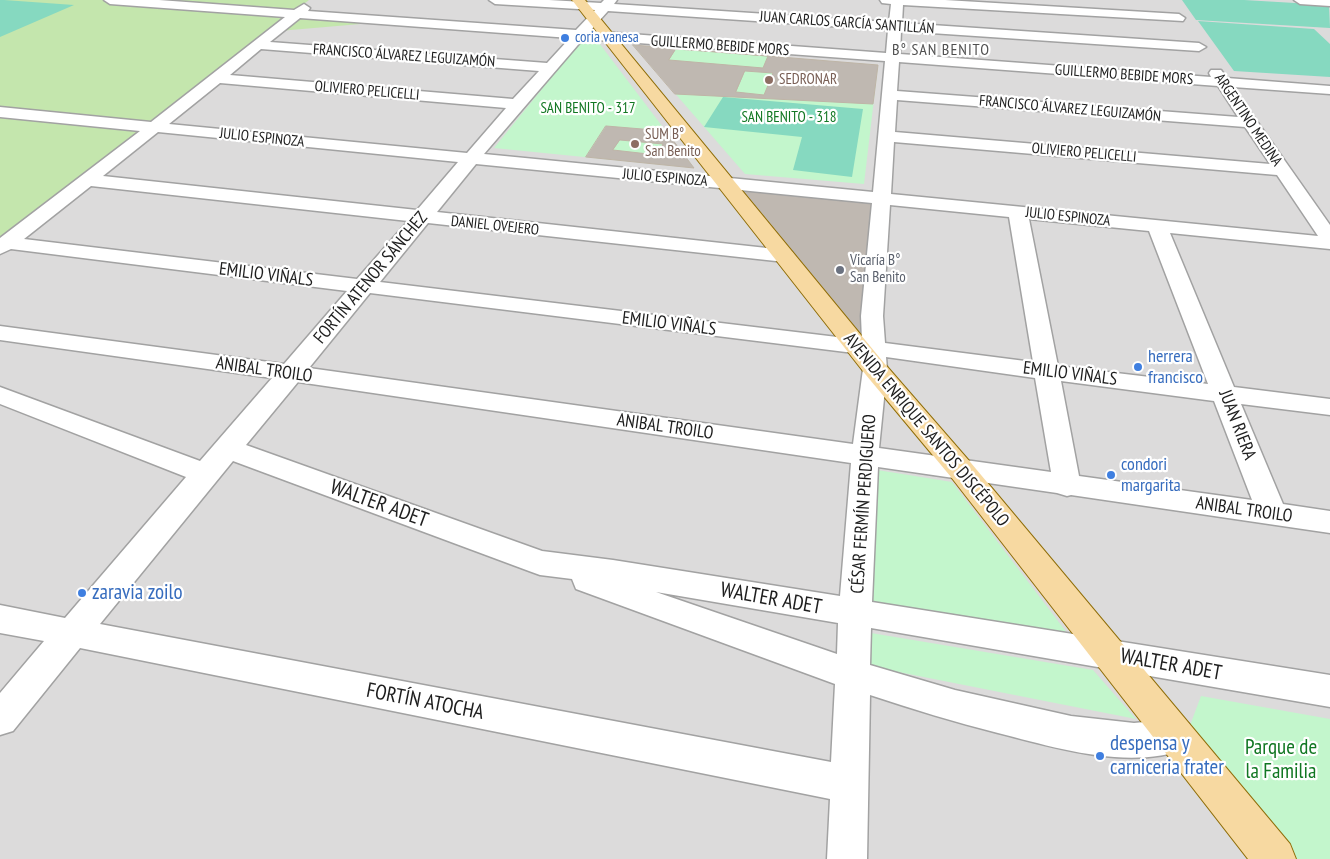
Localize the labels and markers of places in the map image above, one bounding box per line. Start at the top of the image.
place label: coria vanesa [575,29,639,47]
marker: coria vanesa [559,32,571,44]
place label: SEDRONAR [779,71,837,89]
marker: SEDRONAR [763,74,775,86]
place label: SUM B° San Benito [645,126,701,161]
marker: SUM B° San Benito [629,138,641,150]
place label: Vicaría B° San Benito [850,252,906,287]
marker: Vicaría B° San Benito [834,264,846,276]
place label: herrera francisco [1148,346,1203,388]
marker: herrera francisco [1132,361,1144,373]
place label: condori margarita [1121,454,1181,496]
marker: condori margarita [1105,469,1117,481]
place label: zaravia zoilo [92,580,183,606]
marker: zaravia zoilo [76,587,88,599]
place label: despensa y carniceria frater [1110,731,1224,781]
marker: despensa y carniceria frater [1094,750,1106,762]

